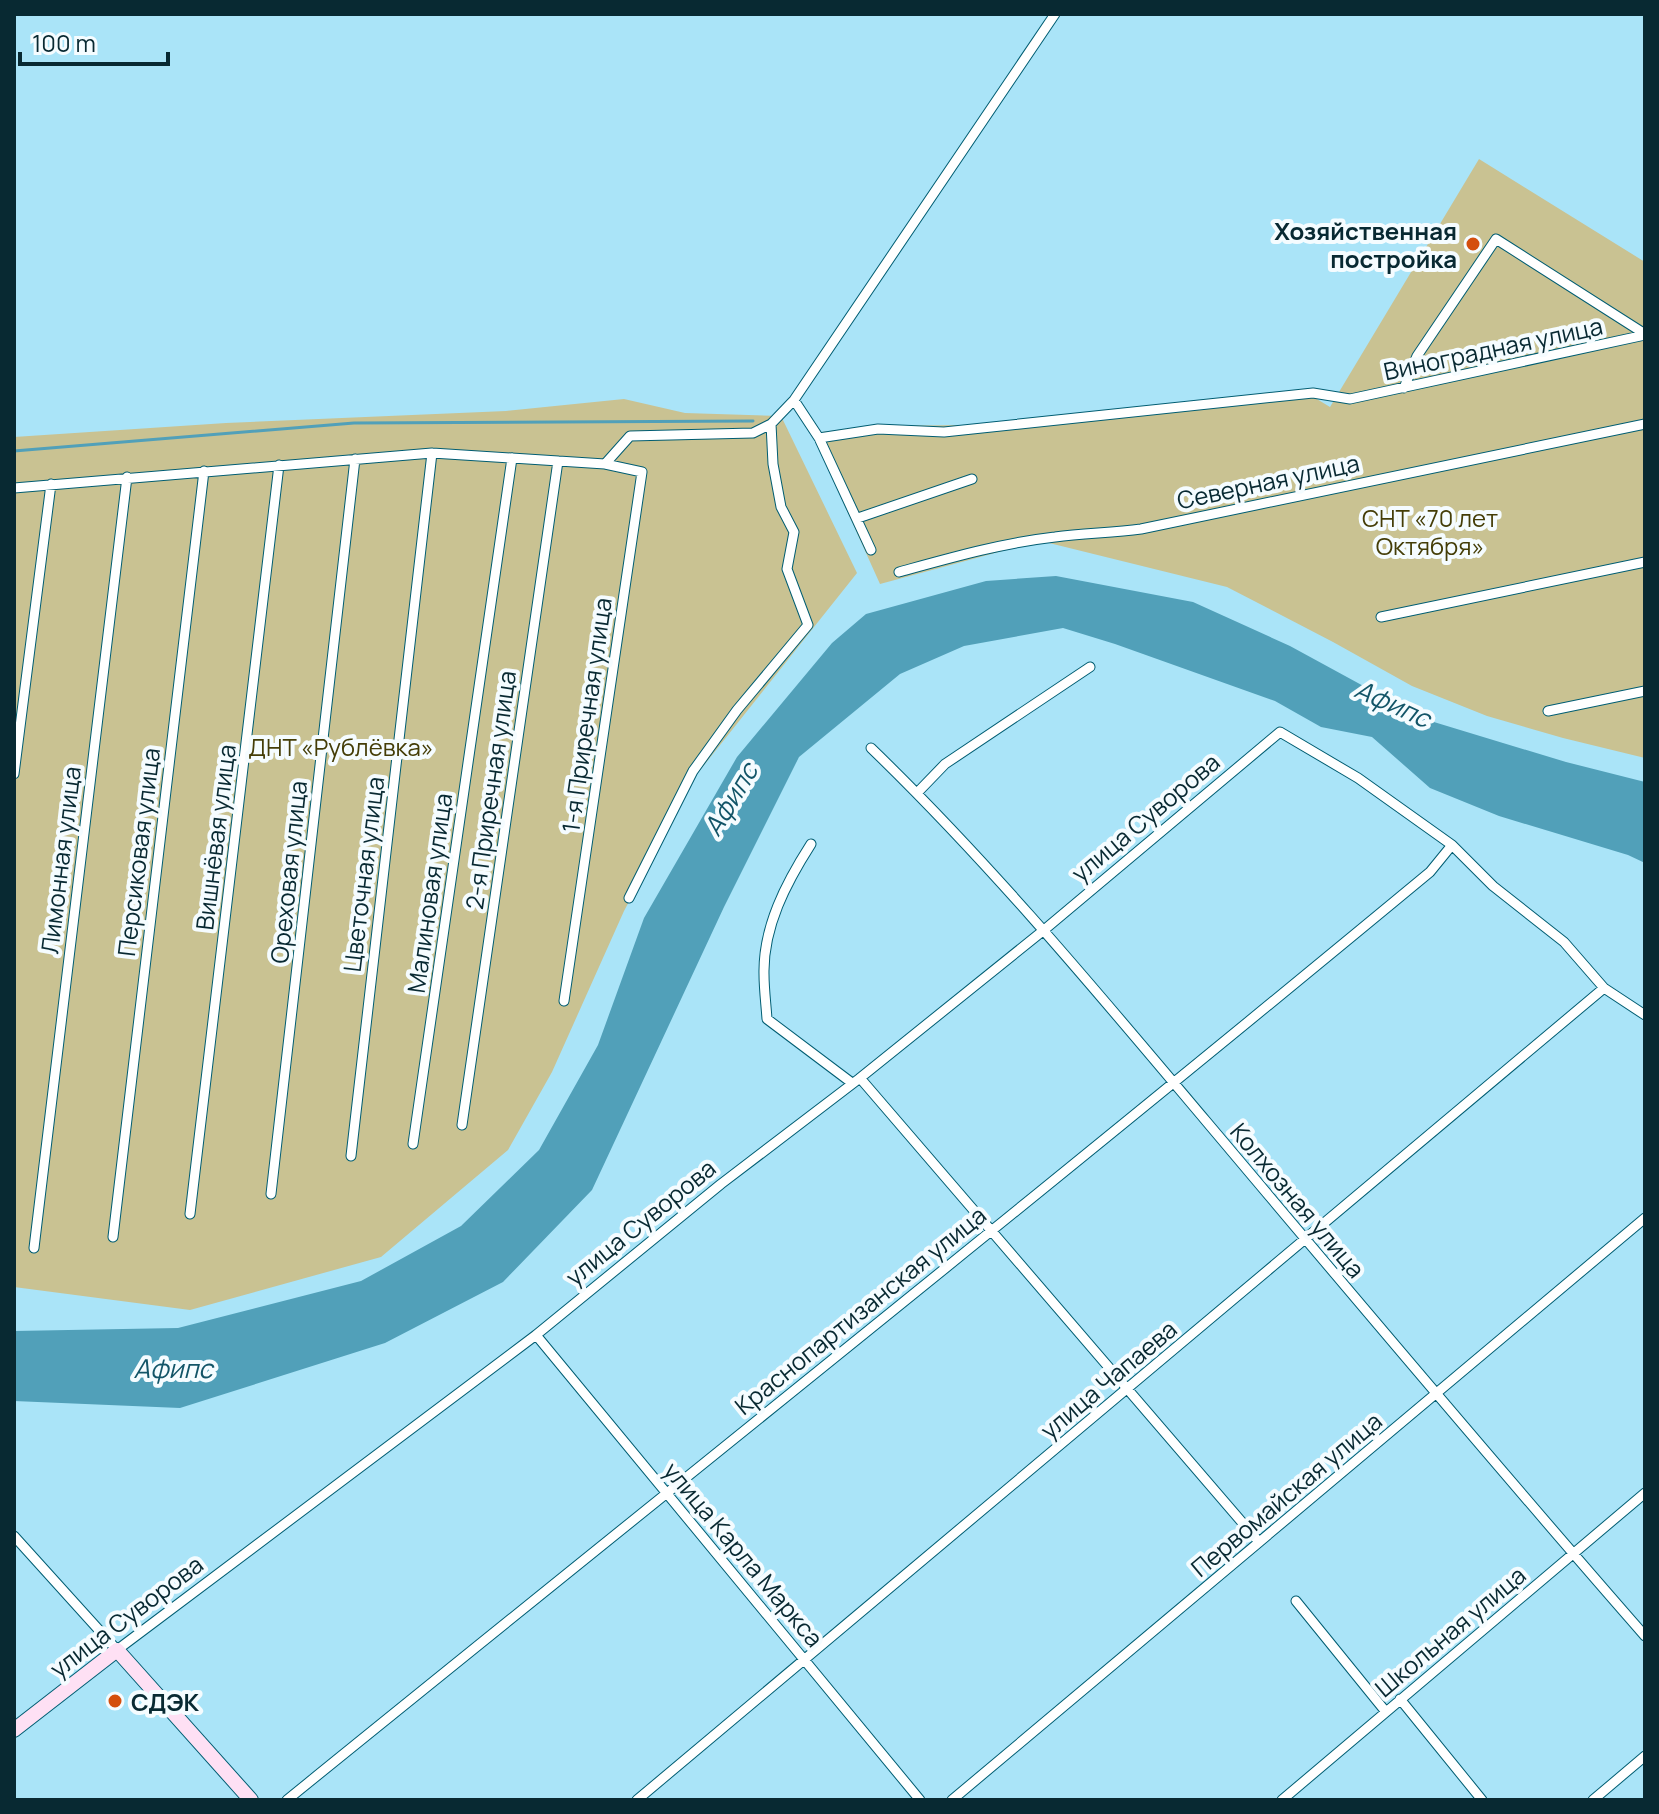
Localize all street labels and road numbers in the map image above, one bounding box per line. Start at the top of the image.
street label: Виноградная улица [1380,309,1606,387]
street label: Северная улица [1174,446,1362,516]
street label: 1-я Приречная улица [553,596,619,834]
street label: 2-я Приречная улица [457,668,523,912]
street label: Вишнёвая улица [187,742,243,932]
street label: улица Суворова [1064,745,1226,889]
street label: Персиковая улица [109,746,167,958]
street label: Лимонная улица [32,764,88,956]
street label: Цветочная улица [335,774,391,974]
street label: Ореховая улица [262,779,314,965]
street label: Малиновая улица [399,791,459,995]
street label: Колхозная улица [1223,1115,1373,1285]
street label: улица Суворова [558,1151,722,1293]
street label: Краснопартизанская улица [727,1198,993,1422]
street label: улица Чапаева [1033,1312,1183,1446]
street label: Первомайская улица [1184,1404,1388,1584]
street label: улица Карла Маркса [657,1454,831,1654]
street label: улица Суворова [43,1547,209,1685]
street label: Школьная улица [1368,1558,1532,1704]

